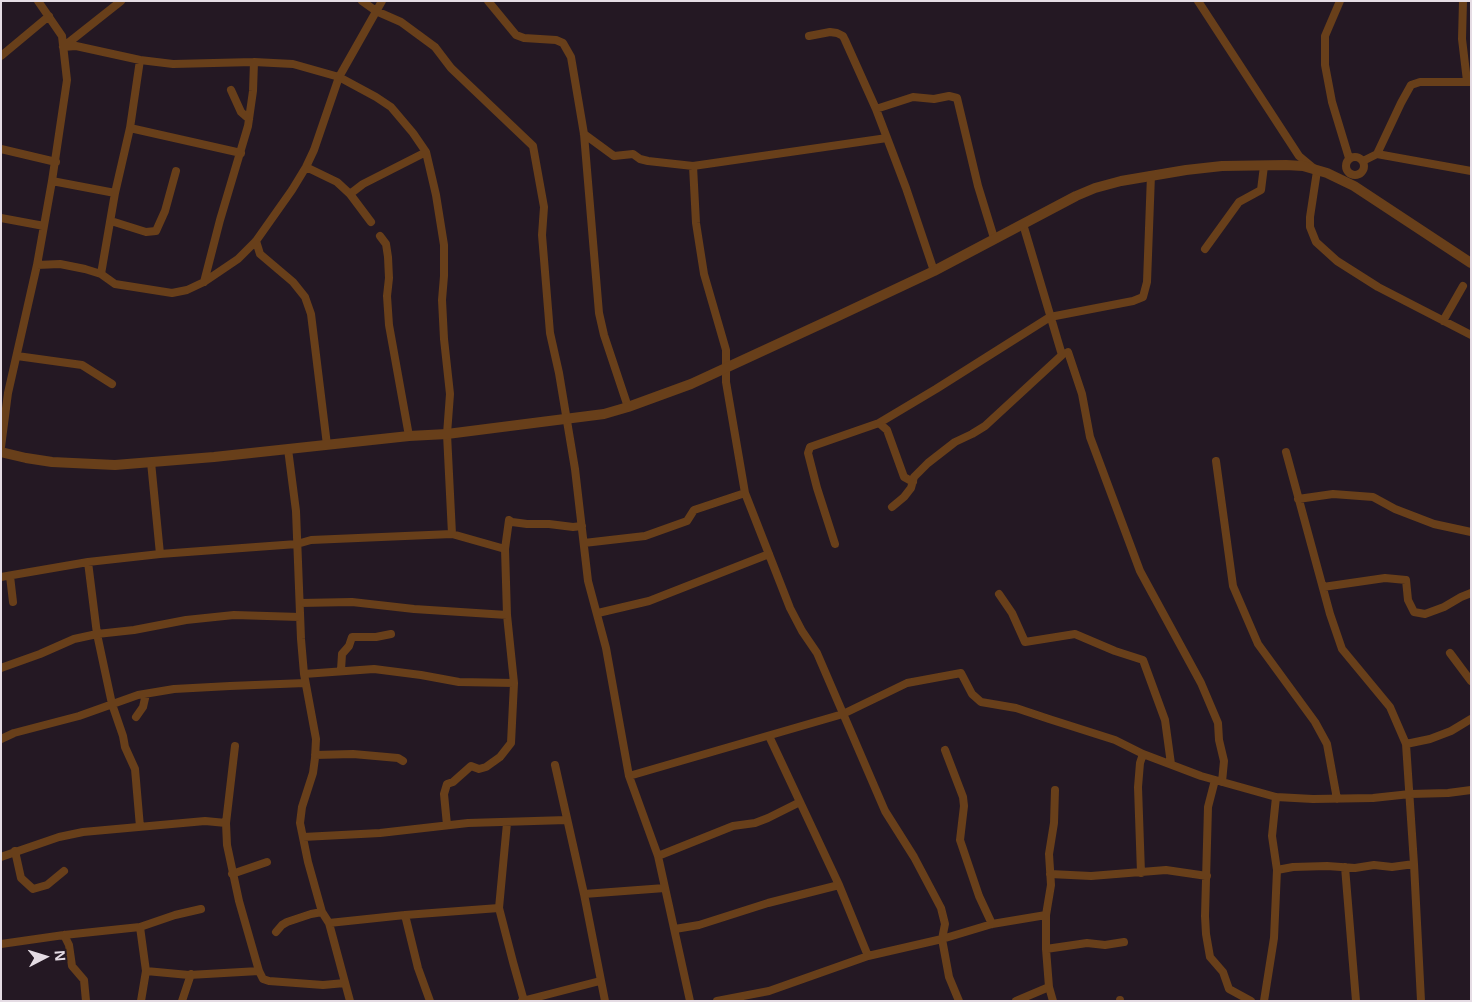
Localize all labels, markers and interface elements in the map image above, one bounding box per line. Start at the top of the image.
north arrow [20,932,70,982]
text: N [50,949,70,962]

